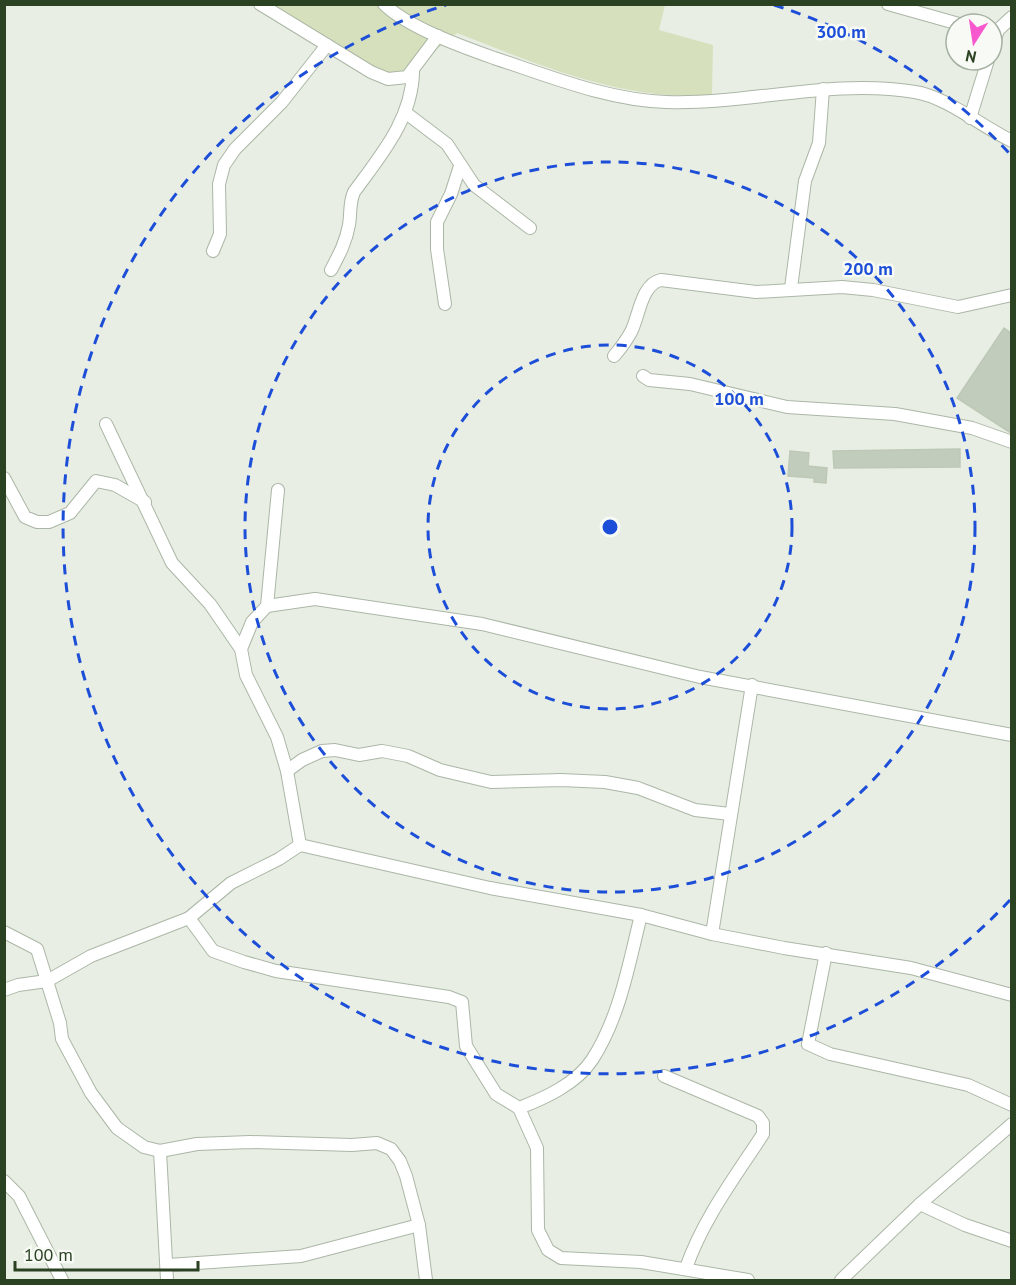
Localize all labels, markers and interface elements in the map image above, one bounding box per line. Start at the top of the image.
north arrow [944,12,1004,72]
text: 300 m [816,20,866,43]
text: N [964,46,978,68]
text: 200 m [843,257,893,280]
text: 100 m [714,387,764,410]
centre of rings [600,517,620,537]
scale bar [15,1234,198,1272]
text: 100 m [24,1243,73,1266]

